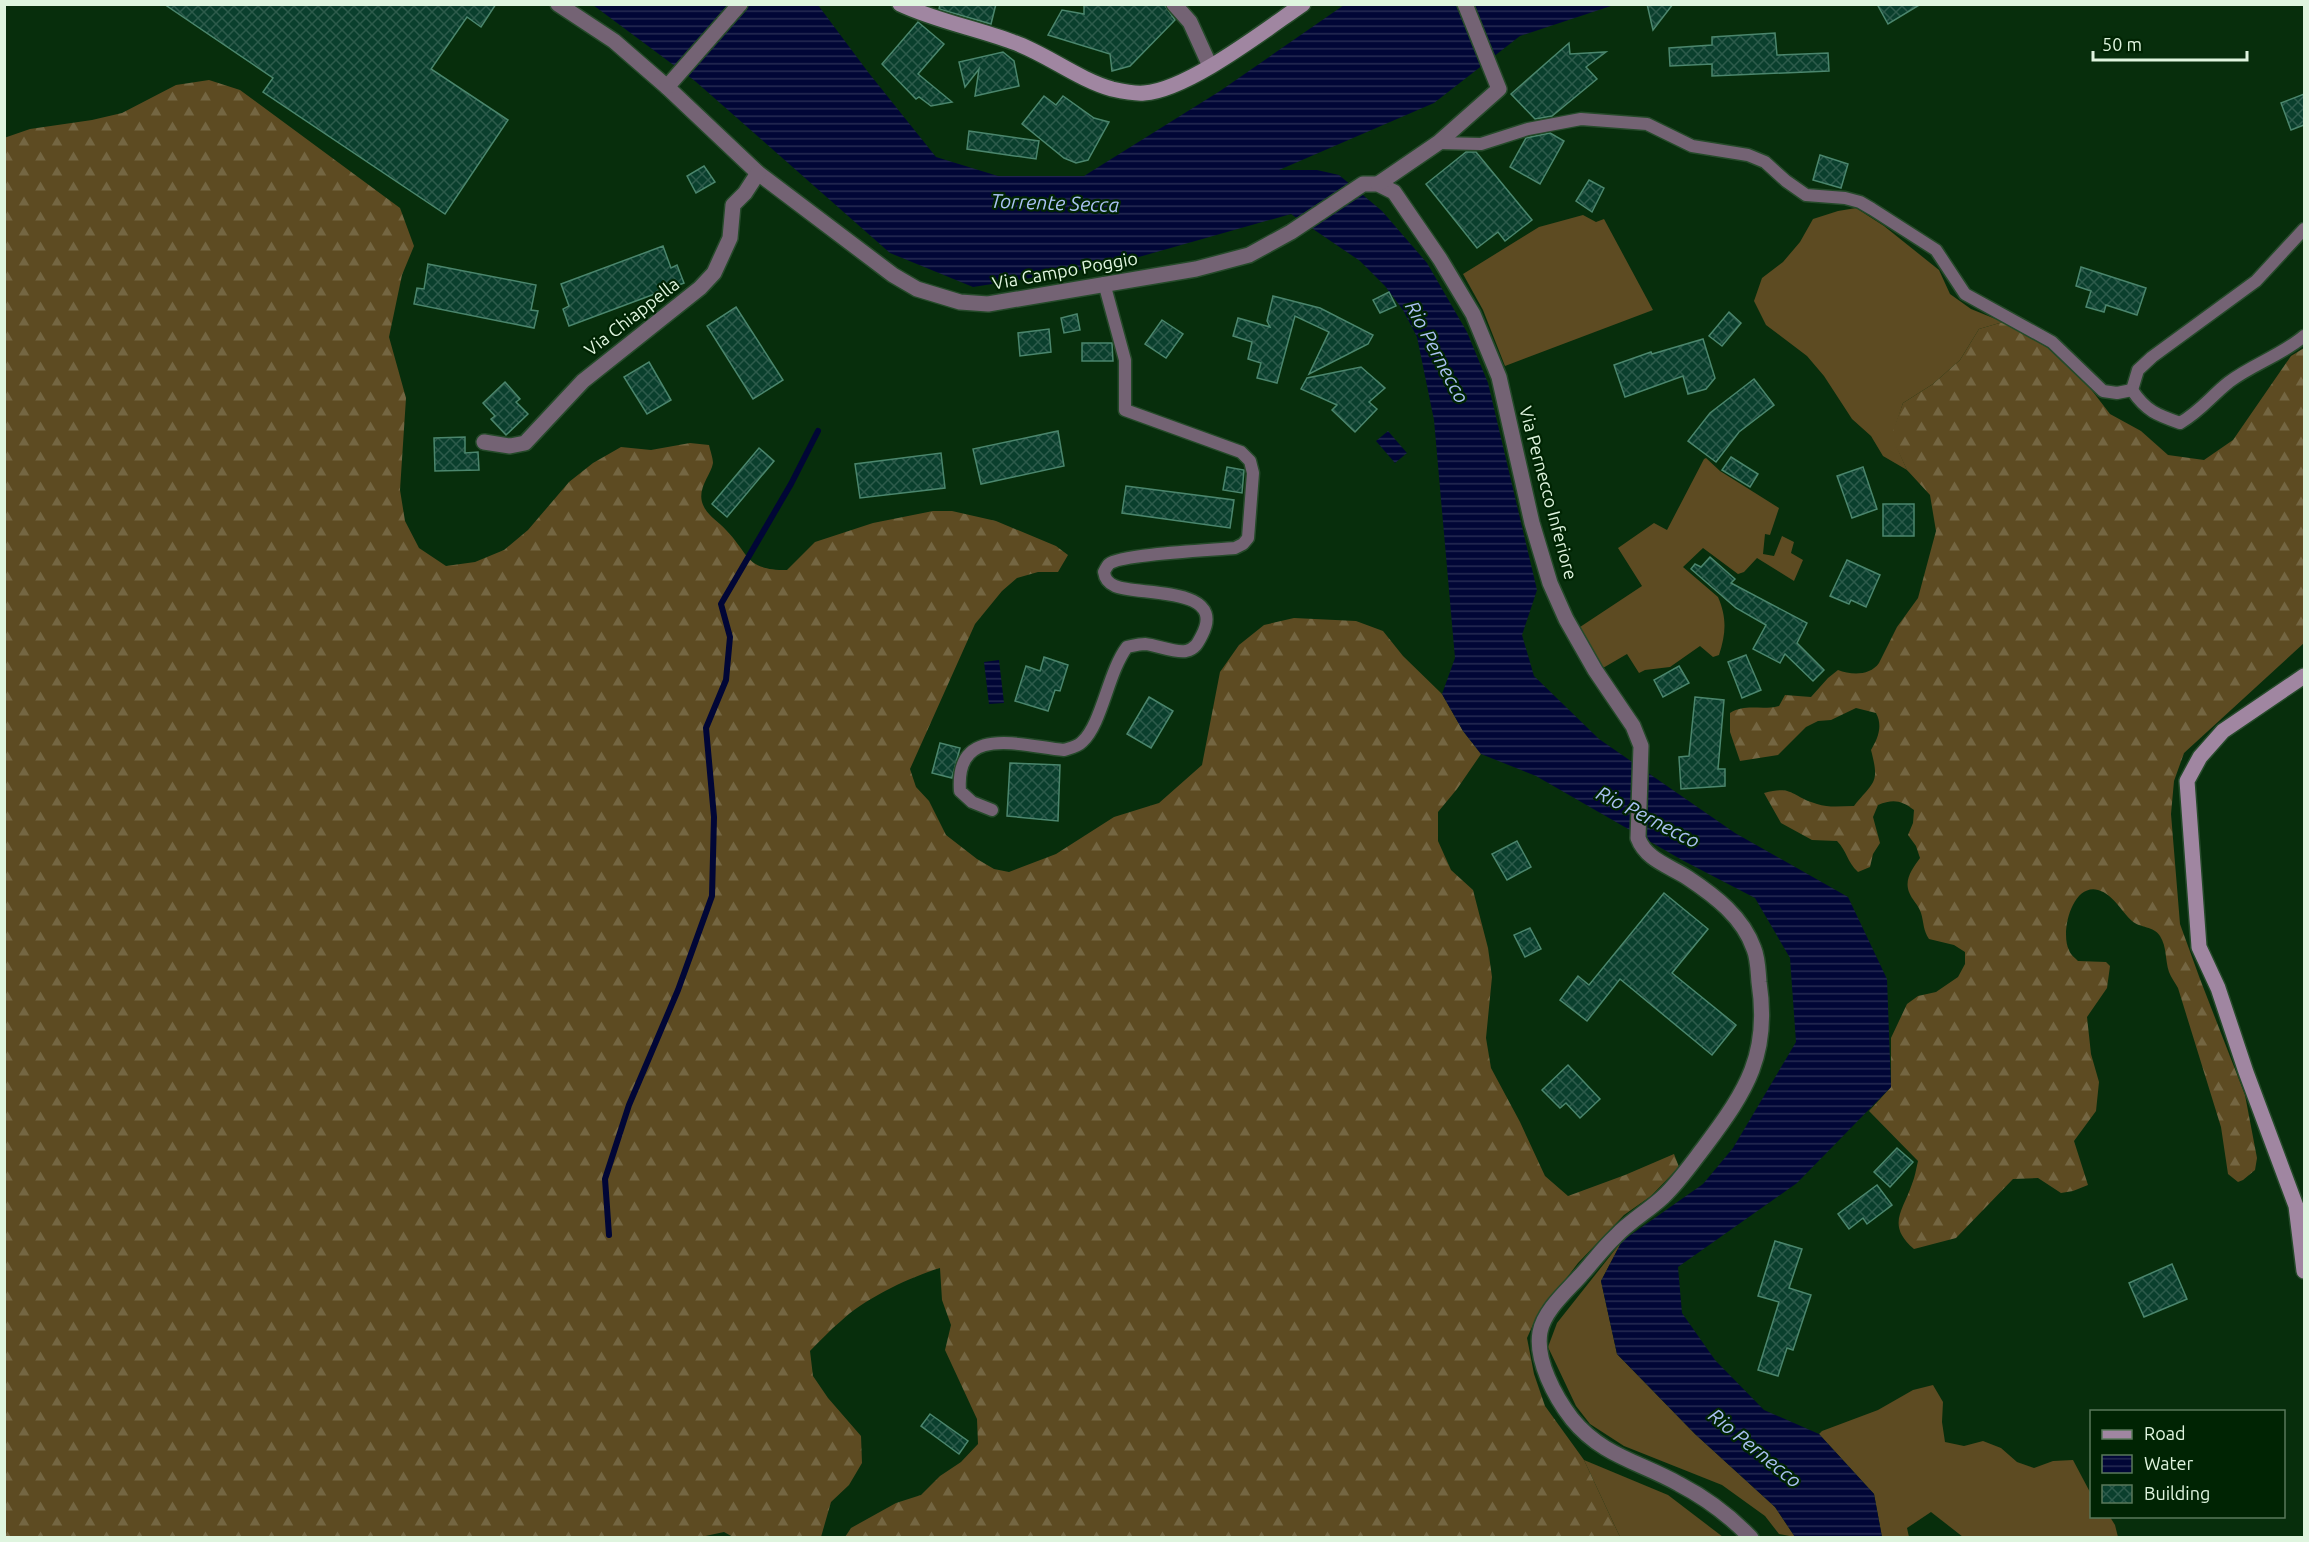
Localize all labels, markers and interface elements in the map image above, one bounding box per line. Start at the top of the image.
scale bar [2093,24,2248,62]
text: 50 m [2102,34,2142,54]
water label: Torrente Secca [990,189,1120,216]
street label: Via Campo Poggio [990,247,1139,293]
street label: Via Chiappella [580,273,683,359]
water label: Rio Pernecco [1401,297,1474,407]
street label: Via Pernecco Inferiore [1516,404,1582,582]
water label: Rio Pernecco [1593,781,1704,852]
water label: Rio Pernecco [1704,1403,1806,1492]
legend [2090,1410,2285,1518]
text: Road [2144,1423,2186,1443]
text: Water [2144,1453,2194,1473]
text: Building [2144,1483,2210,1503]

